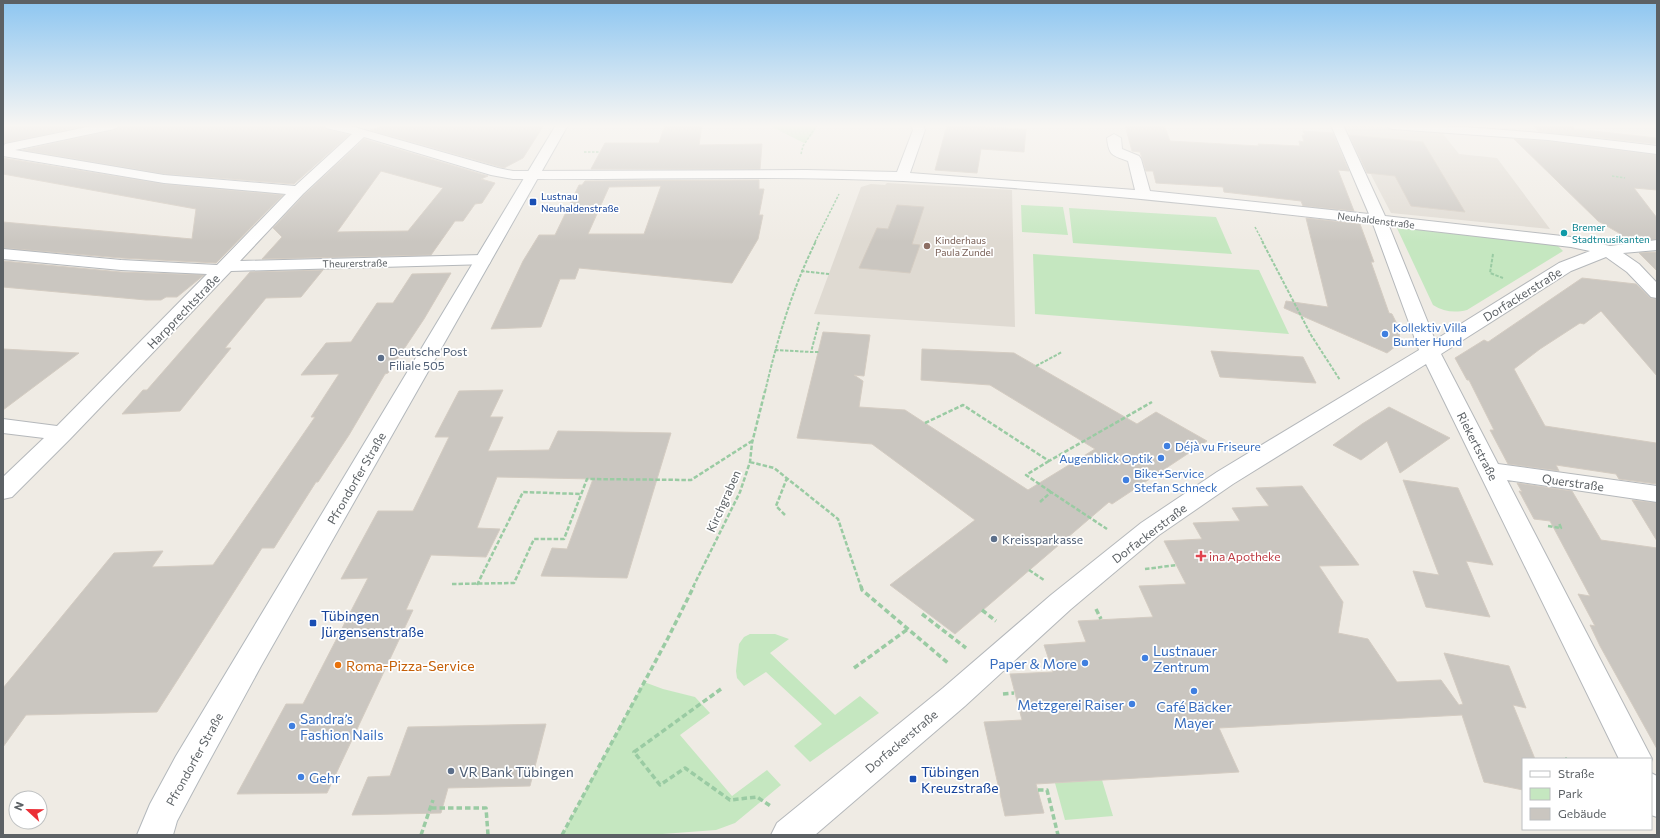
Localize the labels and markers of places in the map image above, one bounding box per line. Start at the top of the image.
place label: Lustnau Neuhaldenstraße [541,190,619,214]
marker: Lustnau Neuhaldenstraße [528,197,538,207]
place label: Bremer Stadtmusikanten [1572,221,1650,245]
marker: Bremer Stadtmusikanten [1559,228,1569,238]
place label: Kinderhaus Paula Zundel [935,234,993,258]
marker: Kinderhaus Paula Zundel [922,241,932,251]
place label: Kollektiv Villa Bunter Hund [1393,320,1467,348]
marker: Kollektiv Villa Bunter Hund [1380,329,1390,339]
place label: Deutsche Post Filiale 505 [389,344,467,372]
marker: Deutsche Post Filiale 505 [376,353,386,363]
place label: Déjà vu Friseure [1175,439,1261,453]
marker: Déjà vu Friseure [1162,441,1172,451]
place label: Augenblick Optik [1059,451,1153,465]
marker: Augenblick Optik [1156,453,1166,463]
place label: Bike+Service Stefan Schneck [1134,466,1218,494]
marker: Bike+Service Stefan Schneck [1121,475,1131,485]
place label: Kreissparkasse [1002,532,1083,546]
marker: Kreissparkasse [989,534,999,544]
place label: ina Apotheke [1209,549,1281,563]
marker: ina Apotheke [1196,551,1206,561]
place label: Tübingen Jürgensenstraße [321,607,424,640]
marker: Tübingen Jürgensenstraße [308,618,318,628]
place label: Lustnauer Zentrum [1153,642,1217,675]
marker: Lustnauer Zentrum [1140,653,1150,663]
place label: Paper & More [990,655,1077,672]
place label: Roma-Pizza-Service [346,657,475,674]
marker: Paper & More [1080,658,1090,668]
marker: Roma-Pizza-Service [333,660,343,670]
marker: Café Bäcker Mayer [1189,686,1199,696]
place label: Metzgerei Raiser [1017,696,1124,713]
place label: Café Bäcker Mayer [1156,698,1232,731]
marker: Metzgerei Raiser [1127,699,1137,709]
place label: Sandra’s Fashion Nails [300,710,384,743]
marker: Sandra’s Fashion Nails [287,721,297,731]
place label: VR Bank Tübingen [459,763,574,780]
place label: Tübingen Kreuzstraße [921,763,999,796]
marker: VR Bank Tübingen [446,766,456,776]
place label: Gehr [309,769,341,786]
marker: Gehr [296,772,306,782]
marker: Tübingen Kreuzstraße [908,774,918,784]

